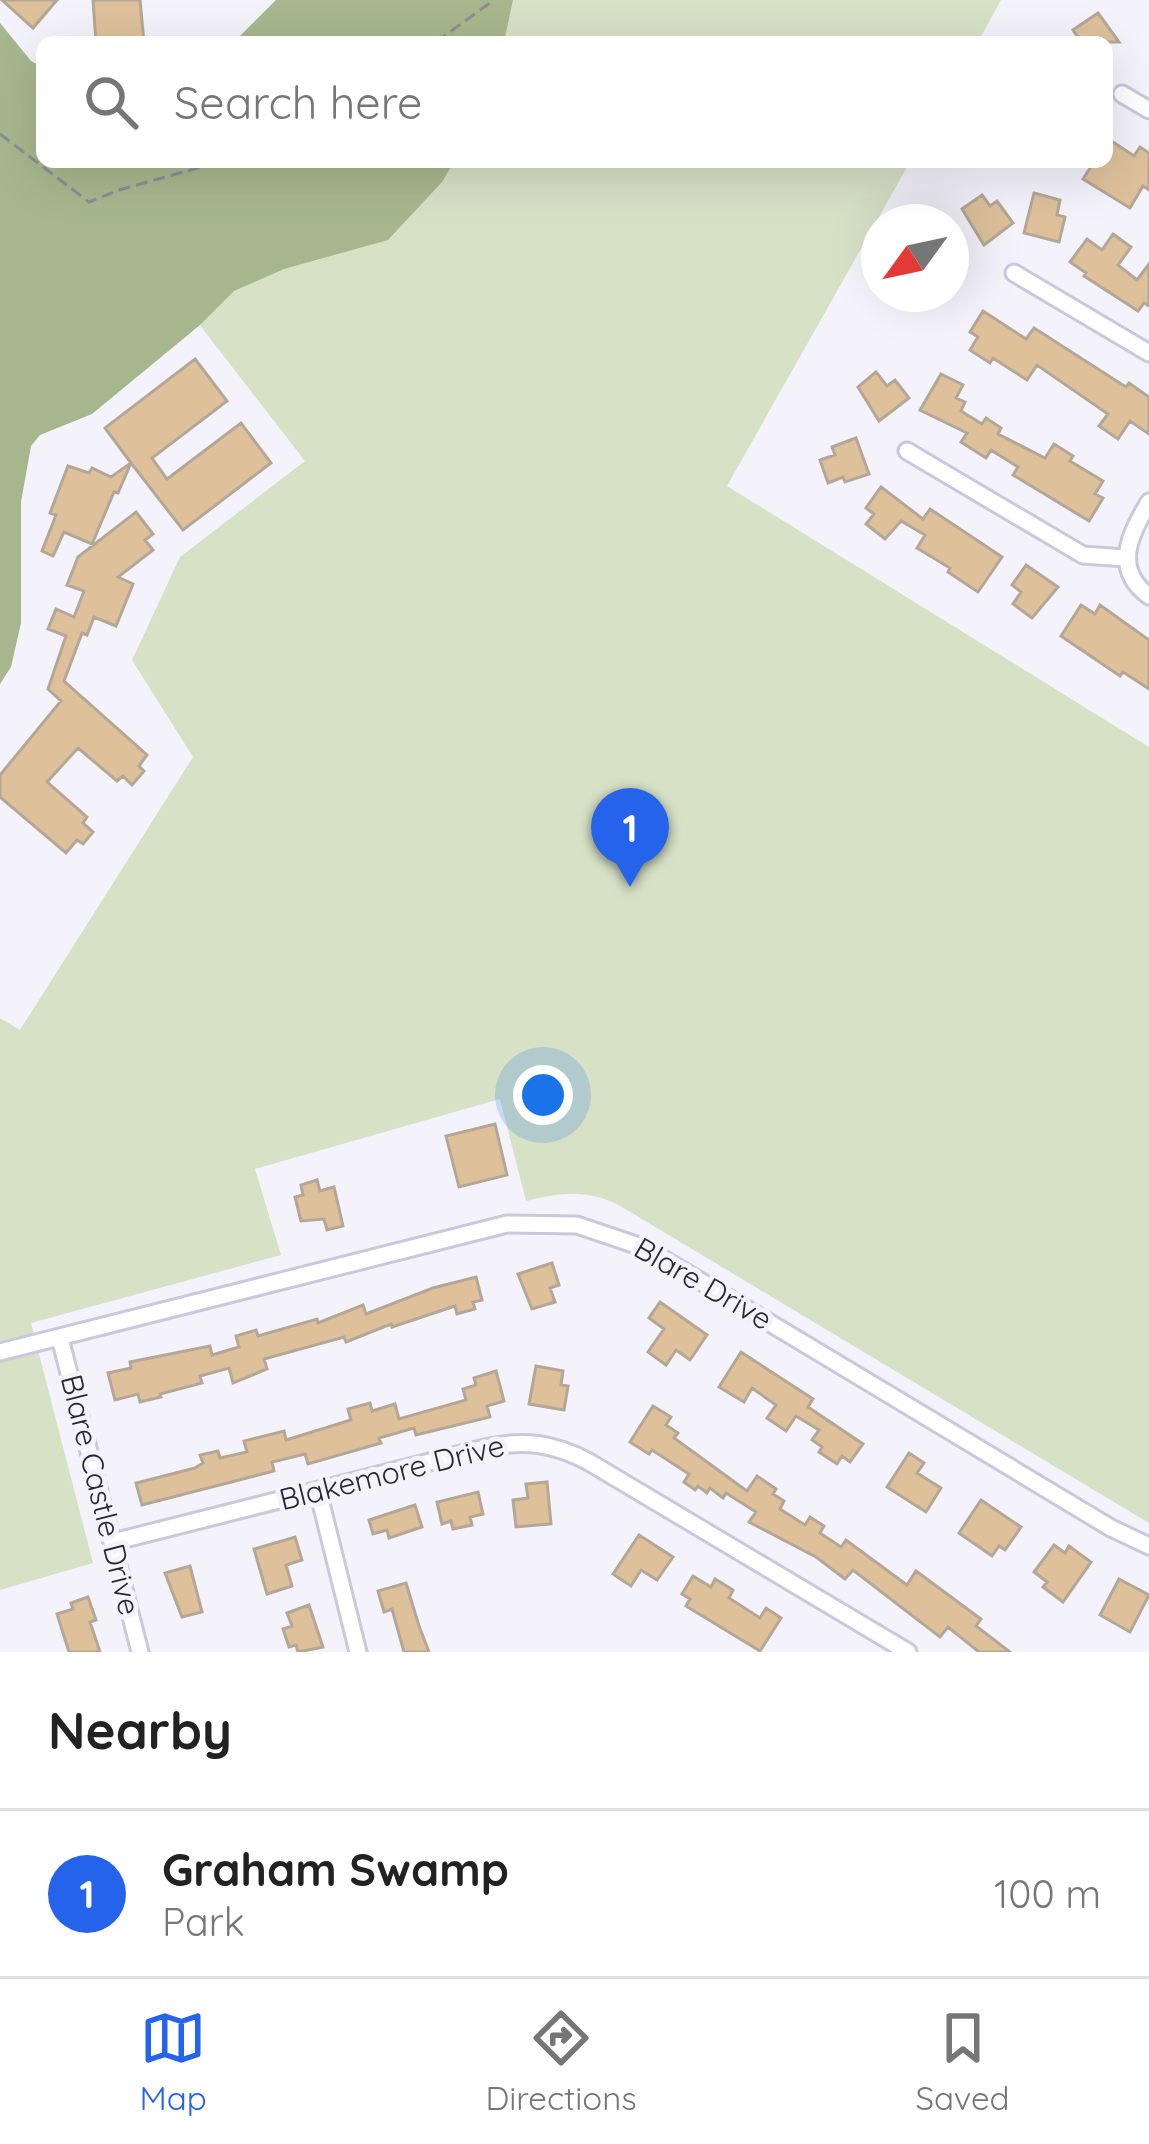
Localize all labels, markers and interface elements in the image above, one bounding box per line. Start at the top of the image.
search box [36,36,1113,168]
icon: search [78,69,144,135]
text: Search here [174,74,422,130]
north arrow [861,204,969,312]
pin: 1 [591,788,669,887]
your location [513,1065,573,1125]
street label: Blare Drive [628,1228,779,1338]
street label: Blare Castle Drive [53,1371,149,1619]
street label: Blakemore Drive [275,1426,508,1518]
text: Nearby [48,1698,232,1762]
text: Graham Swamp [162,1841,509,1897]
text: 1 [79,1869,95,1918]
text: 100 m [994,1869,1101,1918]
text: Park [162,1897,245,1946]
tab: Map [139,2005,207,2118]
tab: Directions [485,2005,637,2118]
tab: Saved [916,2005,1010,2118]

